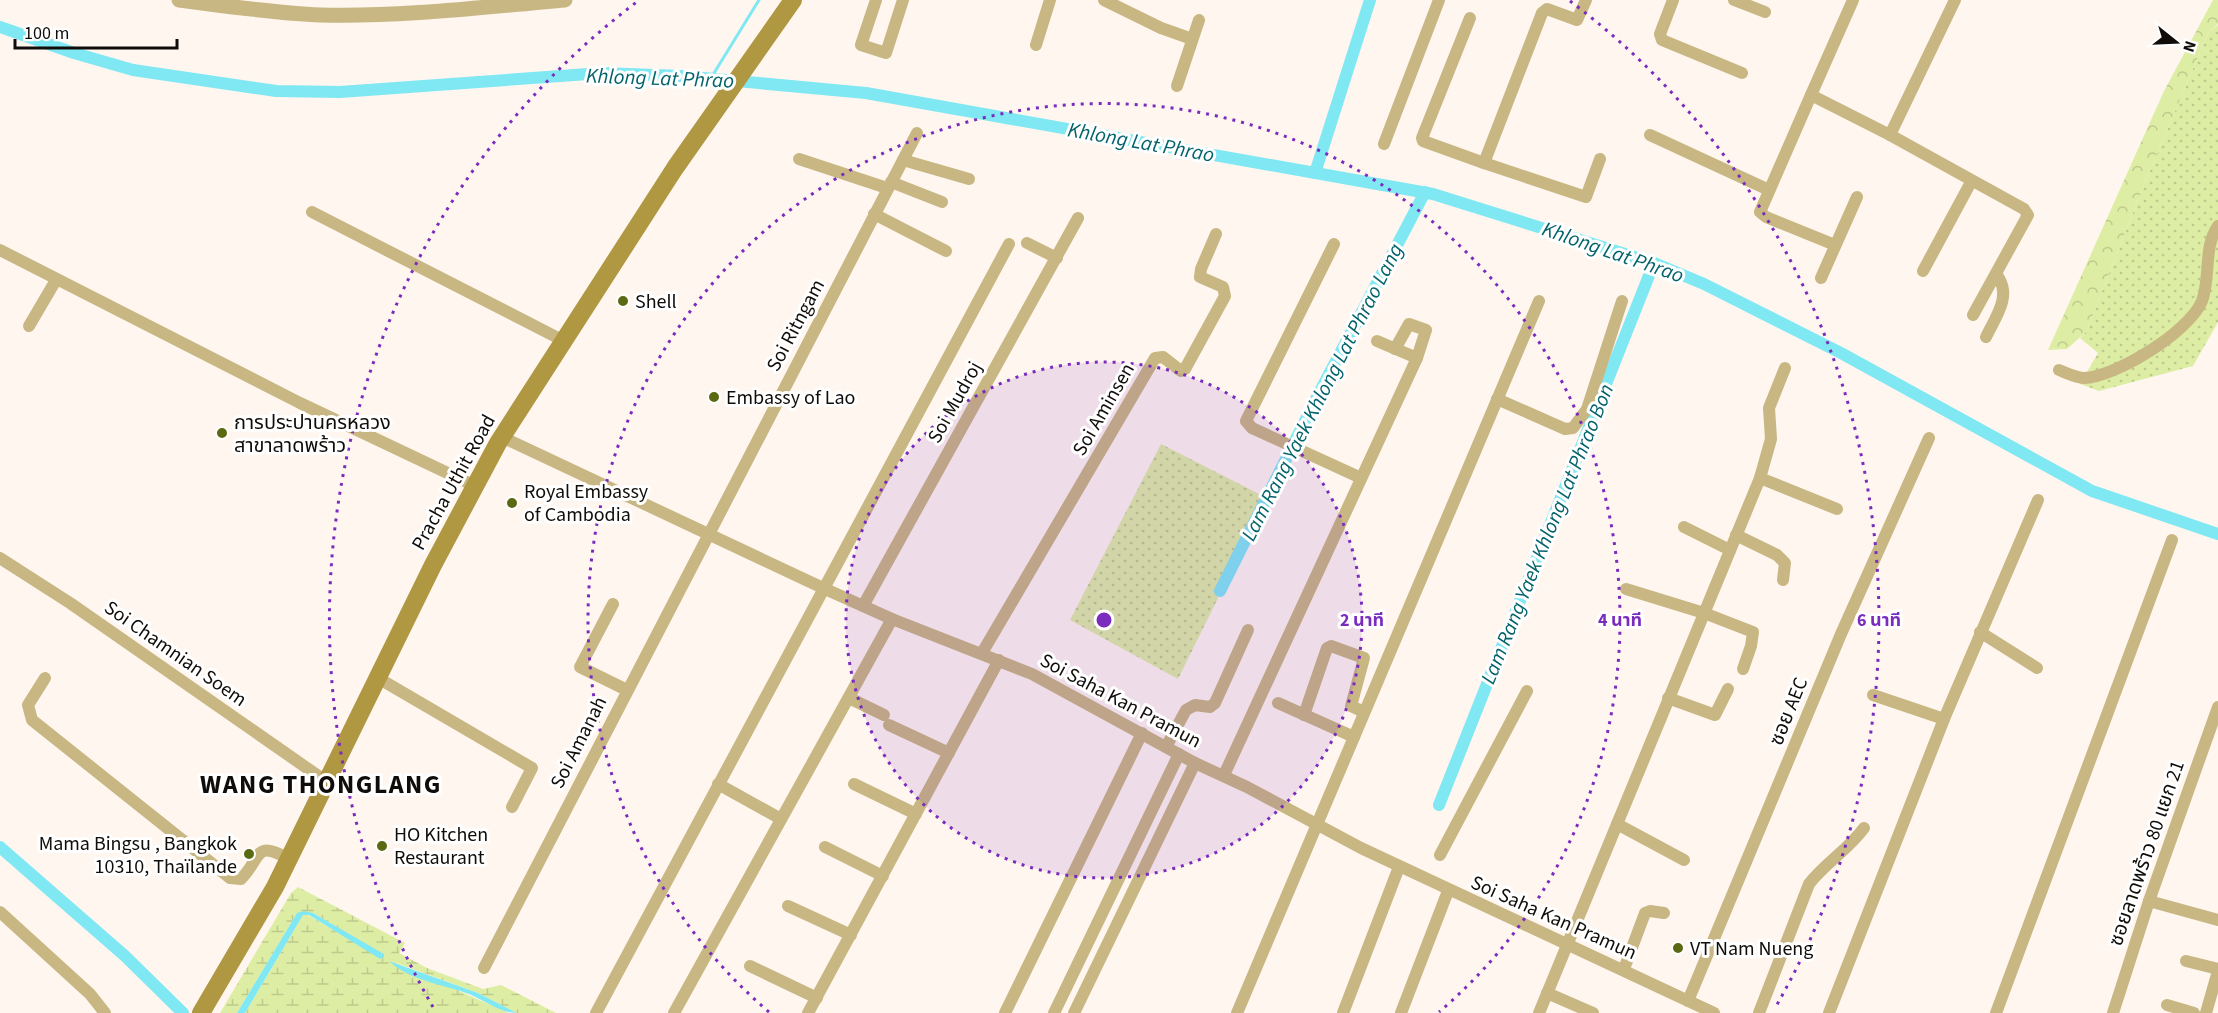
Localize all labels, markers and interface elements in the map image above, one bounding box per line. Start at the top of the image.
scale bar [15,12,177,50]
north arrow [2146,12,2206,72]
text: 100 m [24,21,69,46]
text: N [2177,38,2201,55]
water label: Khlong Lat Phrao [585,60,735,96]
water label: Khlong Lat Phrao [1065,114,1217,170]
water label: Khlong Lat Phrao [1538,214,1688,290]
water label: Lam Rang Yaek Khlong Lat Phrao Lang [1234,238,1410,546]
street label: Soi Ritngam [760,274,832,377]
place label: Shell [635,288,677,316]
marker: Shell [616,294,630,308]
street label: Soi Mudroj [921,357,989,448]
street label: Soi Aminsen [1066,358,1142,461]
water label: Lam Rang Yaek Khlong Lat Phrao Bon [1473,379,1621,689]
place label: Embassy of Lao [726,384,855,412]
marker: Embassy of Lao [707,390,721,404]
place label: การประปานครหลวง สาขาลาดพร้าว [234,409,391,460]
street label: Pracha Uthit Road [405,410,503,555]
marker: การประปานครหลวง สาขาลาดพร้าว [215,426,229,440]
place label: Royal Embassy of Cambodia [524,478,649,529]
marker: Royal Embassy of Cambodia [505,496,519,510]
street label: Soi Chamnian Soem [98,594,252,714]
text: 2 นาที [1340,608,1384,633]
text: 4 นาที [1598,608,1642,633]
text: 6 นาที [1857,608,1901,633]
centre of rings [1094,610,1114,630]
street label: Soi Saha Kan Pramun [1035,646,1206,755]
street label: ซอย AEC [1763,673,1815,750]
street label: Soi Amanah [544,692,614,793]
street label: ซอยลาดพร้าว 80 แยก 21 [2102,757,2192,950]
district label: WANG THONGLANG [200,766,442,803]
place label: HO Kitchen Restaurant [394,821,488,872]
place label: Mama Bingsu , Bangkok 10310, Thaïlande [39,830,237,881]
marker: HO Kitchen Restaurant [375,839,389,853]
marker: Mama Bingsu , Bangkok 10310, Thaïlande [242,847,256,861]
street label: Soi Saha Kan Pramun [1466,869,1641,967]
place label: VT Nam Nueng [1690,935,1813,963]
marker: VT Nam Nueng [1671,941,1685,955]

